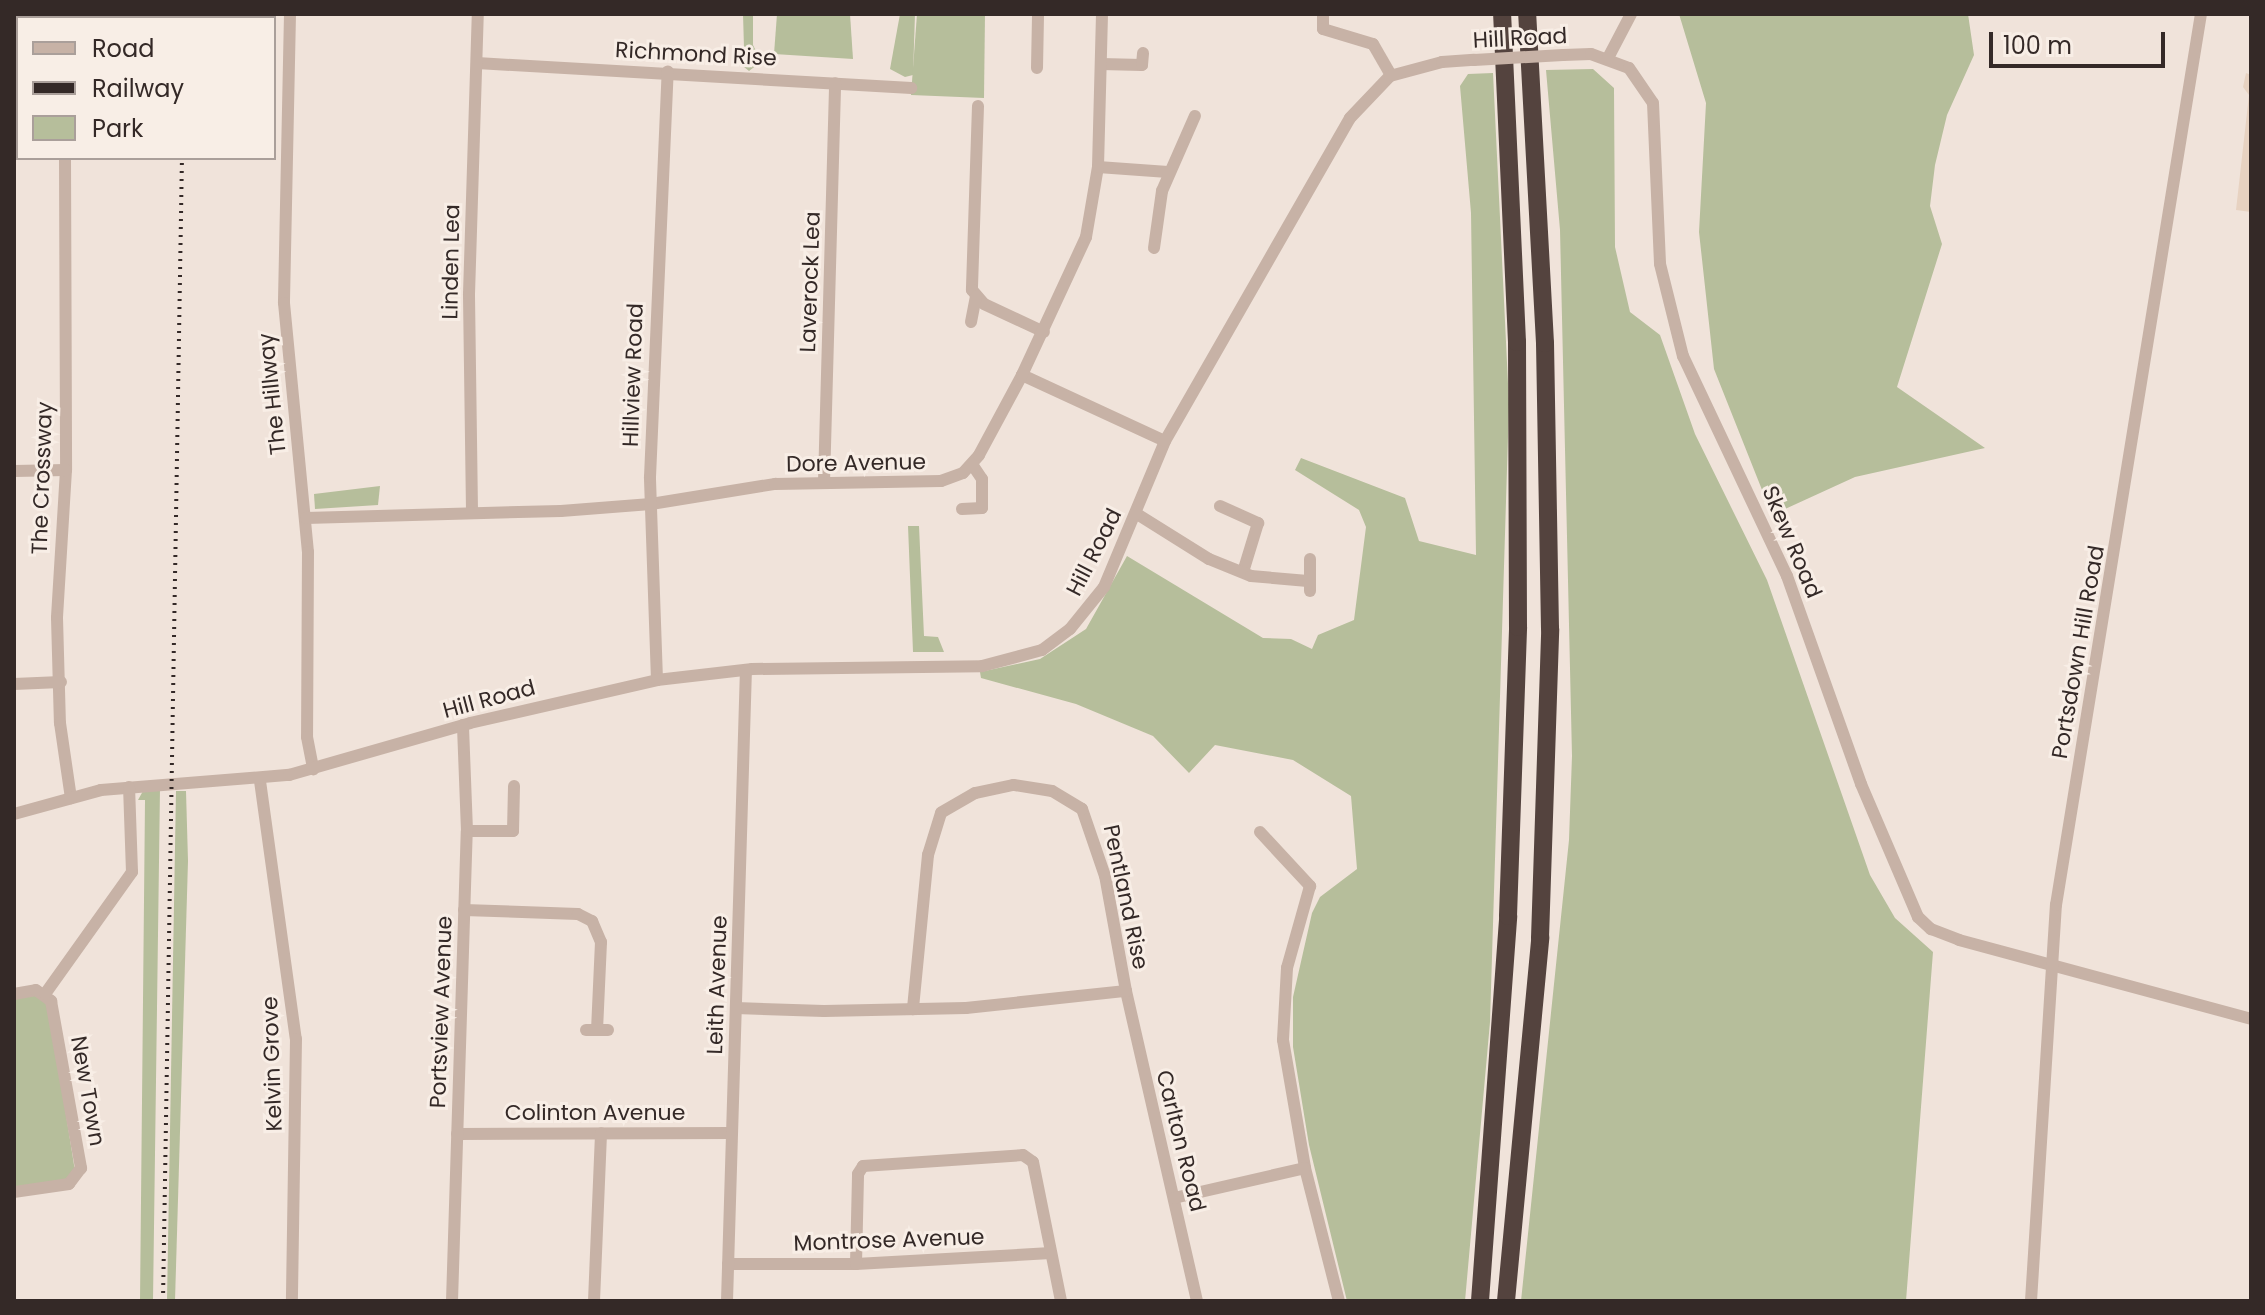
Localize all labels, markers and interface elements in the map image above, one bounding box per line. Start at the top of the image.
legend [16,16,276,160]
scale bar [1993,16,2169,66]
street label: Hill Road [1472,22,1568,54]
text: 100 m [2003,29,2072,62]
text: Road [92,32,154,65]
street label: Richmond Rise [615,37,777,71]
text: Railway [92,72,184,105]
text: Park [92,112,143,145]
street label: Linden Lea [437,204,465,320]
street label: Laverock Lea [794,211,826,353]
street label: Hillview Road [617,303,649,447]
street label: The Hillway [252,332,292,456]
street label: The Crossway [26,401,58,555]
street label: Dore Avenue [786,449,926,477]
street label: Skew Road [1757,482,1827,602]
street label: Hill Road [1061,504,1127,600]
street label: Portsdown Hill Road [2046,543,2110,761]
street label: Hill Road [440,674,538,724]
street label: Pentland Rise [1098,822,1154,972]
street label: Portsview Avenue [424,915,458,1109]
street label: Leith Avenue [701,915,733,1055]
street label: Kelvin Grove [256,996,288,1132]
street label: New Town [65,1034,111,1148]
street label: Carlton Road [1151,1068,1211,1214]
street label: Colinton Avenue [505,1100,685,1126]
street label: Montrose Avenue [793,1223,985,1257]

